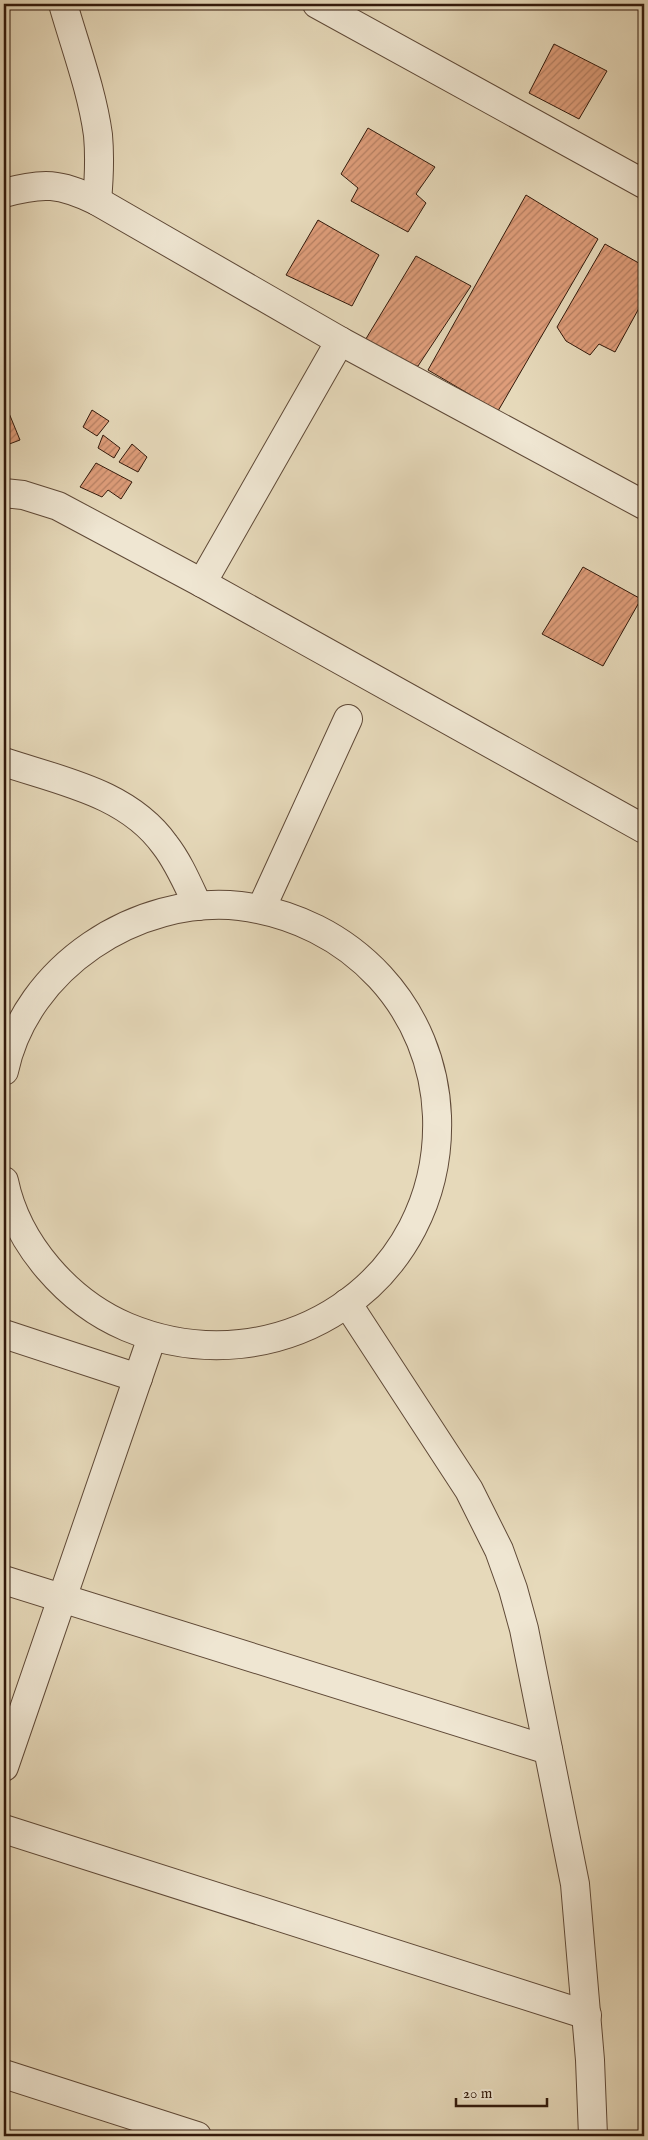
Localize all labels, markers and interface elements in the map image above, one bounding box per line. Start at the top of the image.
scale bar [456,2075,547,2107]
text: 20 m [463,2084,493,2103]

